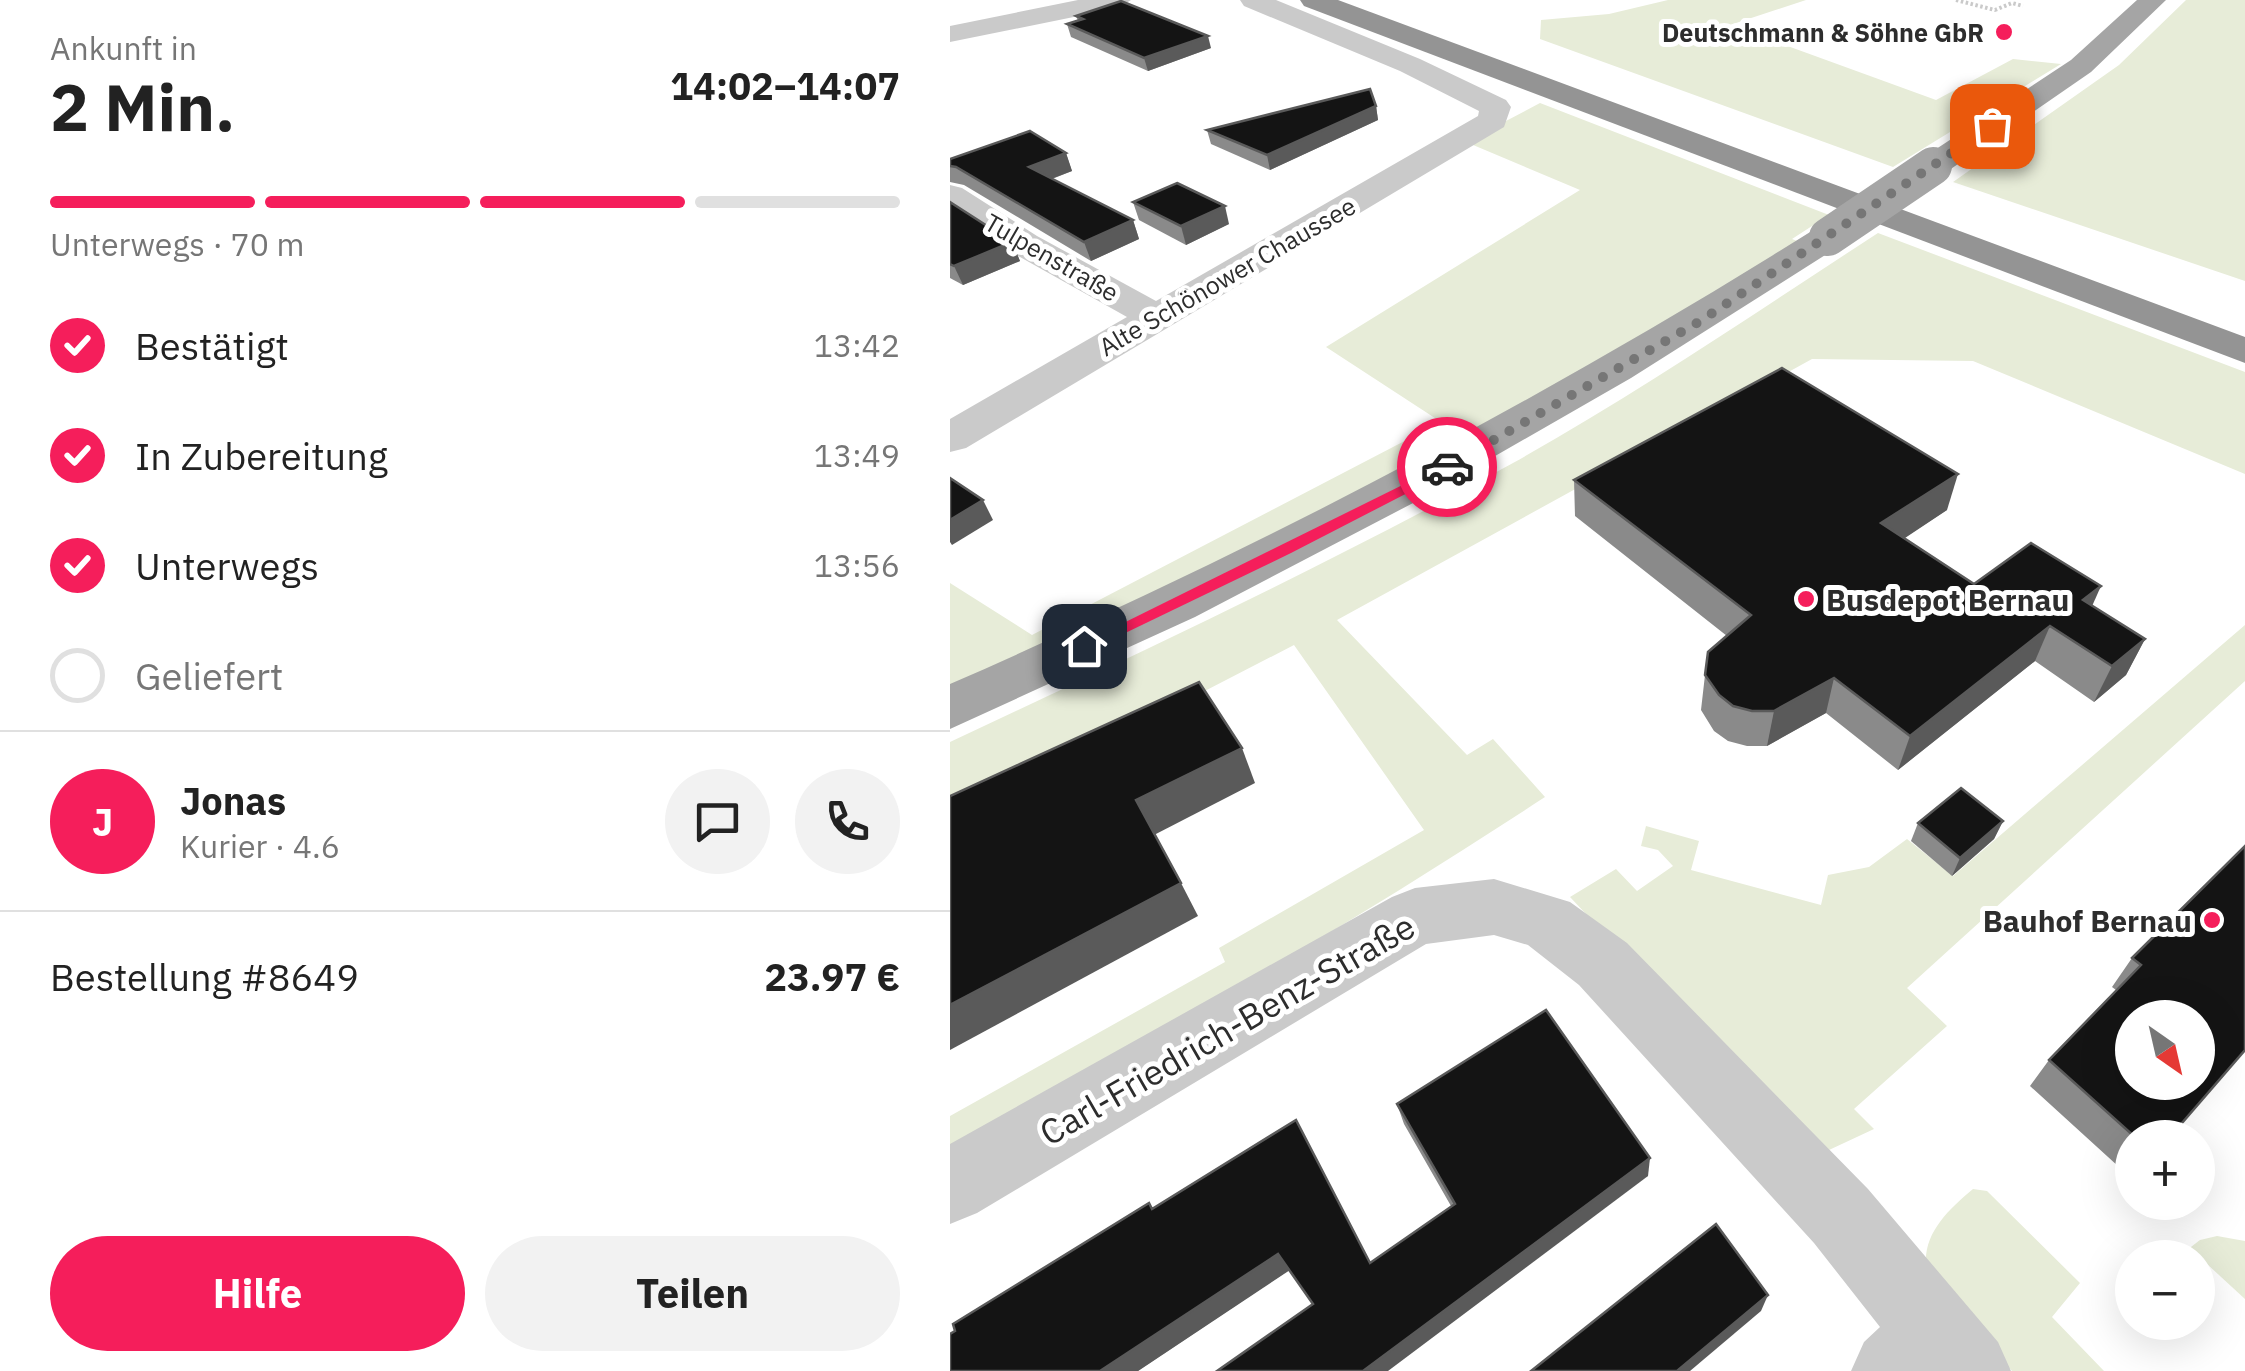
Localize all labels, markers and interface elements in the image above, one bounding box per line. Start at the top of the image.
place label: Deutschmann & Söhne GbR [1662,16,1984,49]
marker: Deutschmann & Söhne GbR [1993,21,2015,43]
text: Ankunft in [50,27,197,69]
text: 14:02–14:07 [670,61,900,110]
text: 2 Min. [50,64,235,149]
pin [1950,84,2035,169]
icon: bag [1965,99,2020,154]
street label: Alte Schönower Chaussee [1093,189,1361,363]
street label: Tulpenstraße [979,205,1125,309]
text: Unterwegs · 70 m [50,223,304,265]
icon: check [50,318,105,373]
text: Bestätigt [135,321,289,370]
text: 13:42 [814,324,900,366]
courier [1397,417,1497,517]
icon: check [50,428,105,483]
text: In Zubereitung [135,431,388,480]
text: 13:49 [814,434,900,476]
icon: car [1420,440,1475,495]
icon: check [50,538,105,593]
text: Unterwegs [135,541,319,590]
text: 13:56 [814,544,900,586]
place label: Busdepot Bernau [1826,580,2069,619]
marker: Busdepot Bernau [1795,588,1817,610]
pin [1042,604,1127,689]
icon: home [1057,619,1112,674]
text: Geliefert [135,651,283,700]
button: chat [665,769,770,874]
button: phone [795,769,900,874]
text: Jonas [180,776,286,825]
text: J [92,797,113,846]
text: Kurier · 4.6 [180,825,340,867]
place label: Bauhof Bernau [1983,901,2192,940]
street label: Carl-Friedrich-Benz-Straße [1031,903,1423,1155]
marker: Bauhof Bernau [2201,909,2223,931]
text: Bestellung #8649 [50,952,359,1001]
text: 23.97 € [764,952,900,1001]
north arrow [2115,1000,2215,1100]
map controls [2115,1000,2215,1340]
button: + [2115,1120,2215,1220]
button: Hilfe [50,1236,465,1351]
button: Teilen [485,1236,900,1351]
button: − [2115,1240,2215,1340]

